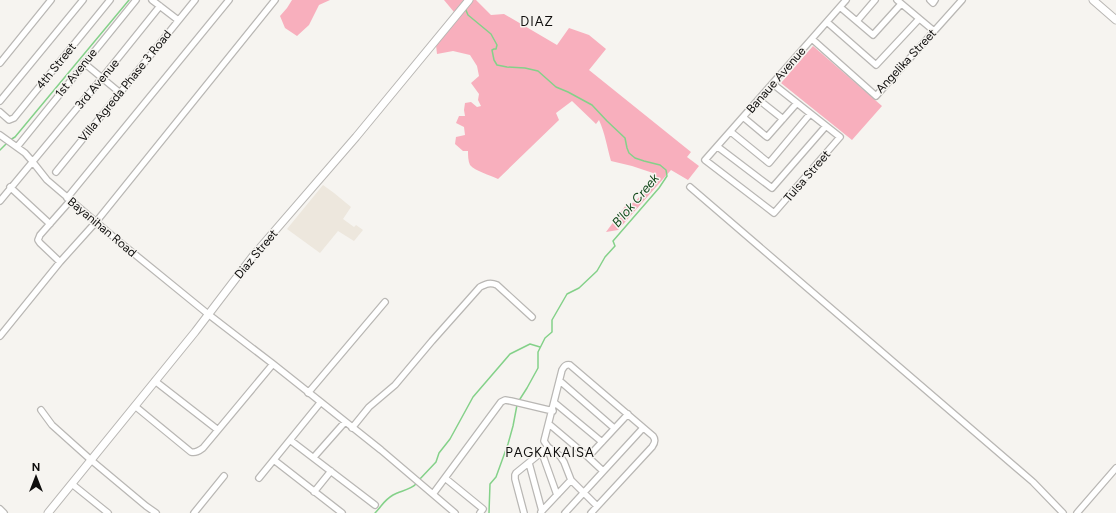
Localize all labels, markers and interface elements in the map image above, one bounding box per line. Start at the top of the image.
district label: DIAZ [520,14,554,29]
street label: Angelika Street [873,26,939,96]
street label: Villa Agreda Phase 3 Road [76,27,174,145]
street label: 4th Street [33,40,79,92]
street label: Banaue Avenue [743,44,809,116]
street label: 1st Avenue [52,45,100,100]
street label: 3rd Avenue [72,56,122,112]
street label: Tulsa Street [781,147,833,205]
water label: B'lok Creek [609,170,662,230]
street label: Bayanihan Road [65,194,139,260]
street label: Diaz Street [231,226,281,281]
district label: PAGKAKAISA [505,445,595,460]
north arrow [16,457,56,497]
text: N [32,461,40,474]

